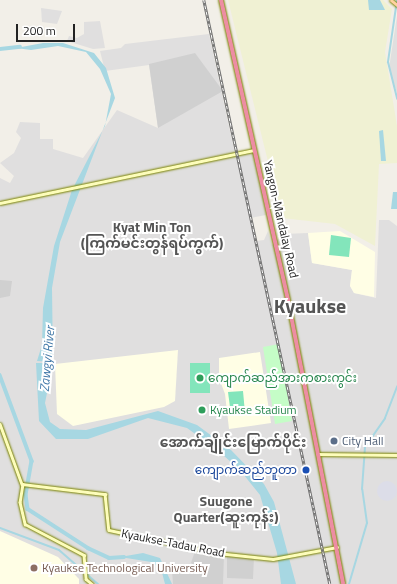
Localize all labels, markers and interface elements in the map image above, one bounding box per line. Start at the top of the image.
scale bar [18,16,77,42]
text: 200 m [23,21,56,40]
street label: Yangon-Mandalay Road [260,159,302,279]
district label: Kyat Min Ton (ကြက်မင်းတွန်ရပ်ကွက်) [81,219,223,252]
district label: Kyaukse [274,293,346,317]
water label: Zawgyi River [36,326,58,392]
place label: ကျောက်ဆည်အားကစားကွင်း [208,371,357,385]
marker: ကျောက်ဆည်အားကစားကွင်း [195,373,205,383]
place label: Kyaukse Stadium [210,403,297,417]
marker: Kyaukse Stadium [197,405,207,415]
district label: အောက်ချိုင်းမြောက်ပိုင်း [160,434,306,450]
place label: City Hall [342,434,383,448]
marker: City Hall [329,436,339,446]
place label: ကျောက်ဆည်ဘူတာ [195,463,297,477]
marker: ကျောက်ဆည်ဘူတာ [300,464,312,476]
district label: Suugone Quarter(ဆူးကုန်း) [174,493,278,526]
street label: Kyaukse-Tadau Road [120,526,226,560]
place label: Kyaukse Technological University [42,561,208,575]
marker: Kyaukse Technological University [29,563,39,573]

